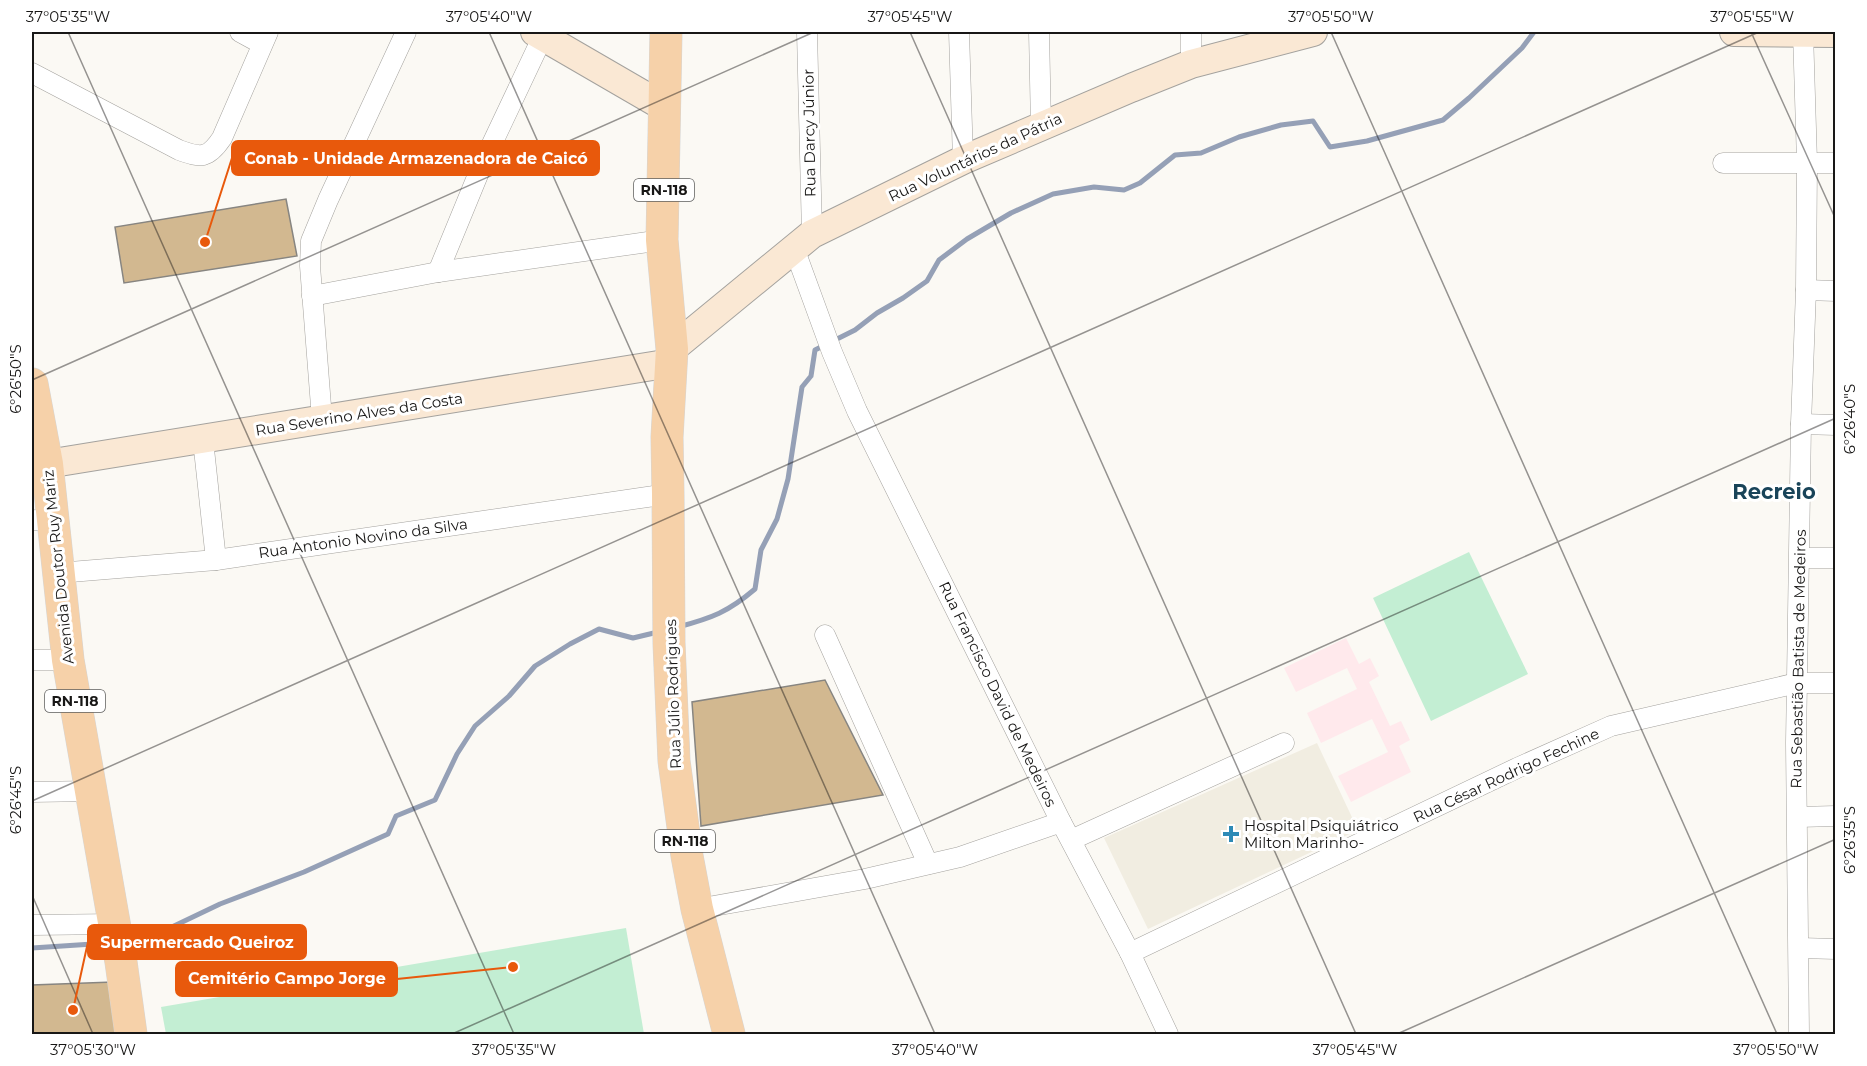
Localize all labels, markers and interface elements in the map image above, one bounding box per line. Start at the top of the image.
text: 37°05'35"W [26,7,110,26]
text: 37°05'40"W [446,7,533,26]
text: 37°05'45"W [868,7,953,26]
text: 37°05'50"W [1288,7,1374,26]
text: 37°05'55"W [1710,7,1794,26]
street label: Rua Darcy Júnior [798,69,820,197]
street label: Rua Voluntários da Pátria [885,108,1065,206]
callout: Conab - Unidade Armazenadora de Caicó [232,141,599,175]
text: Conab - Unidade Armazenadora de Caicó [244,149,588,168]
road number: RN-118 [634,179,694,201]
text: 6°26'50"S [6,344,25,414]
text: 6°26'40"S [1840,384,1859,454]
street label: Rua Severino Alves da Costa [254,388,464,440]
street label: Avenida Doutor Ruy Mariz [38,469,78,665]
district label: Recreio [1732,479,1816,504]
street label: Rua Antonio Novino da Silva [257,514,469,562]
street label: Rua Sebastião Batista de Medeiros [1786,529,1810,789]
street label: Rua Francisco David de Medeiros [935,578,1061,810]
street label: Rua Júlio Rodrigues [661,619,685,769]
road number: RN-118 [45,690,105,712]
street label: Rua César Rodrigo Fechine [1410,723,1602,827]
text: 6°26'45"S [6,766,25,834]
text: 6°26'35"S [1840,806,1859,874]
place label: Hospital Psiquiátrico Milton Marinho- [1244,816,1399,852]
marker: Hospital Psiquiátrico Milton Marinho- [1222,825,1240,843]
road number: RN-118 [655,830,715,852]
callout: Supermercado Queiroz [88,925,306,959]
text: Supermercado Queiroz [100,933,294,952]
callout: Cemitério Campo Jorge [176,962,397,996]
text: Cemitério Campo Jorge [188,969,386,988]
text: 37°05'30"W [50,1040,136,1059]
text: 37°05'35"W [472,1040,556,1059]
text: 37°05'40"W [892,1040,979,1059]
text: 37°05'45"W [1313,1040,1398,1059]
text: 37°05'50"W [1733,1040,1819,1059]

